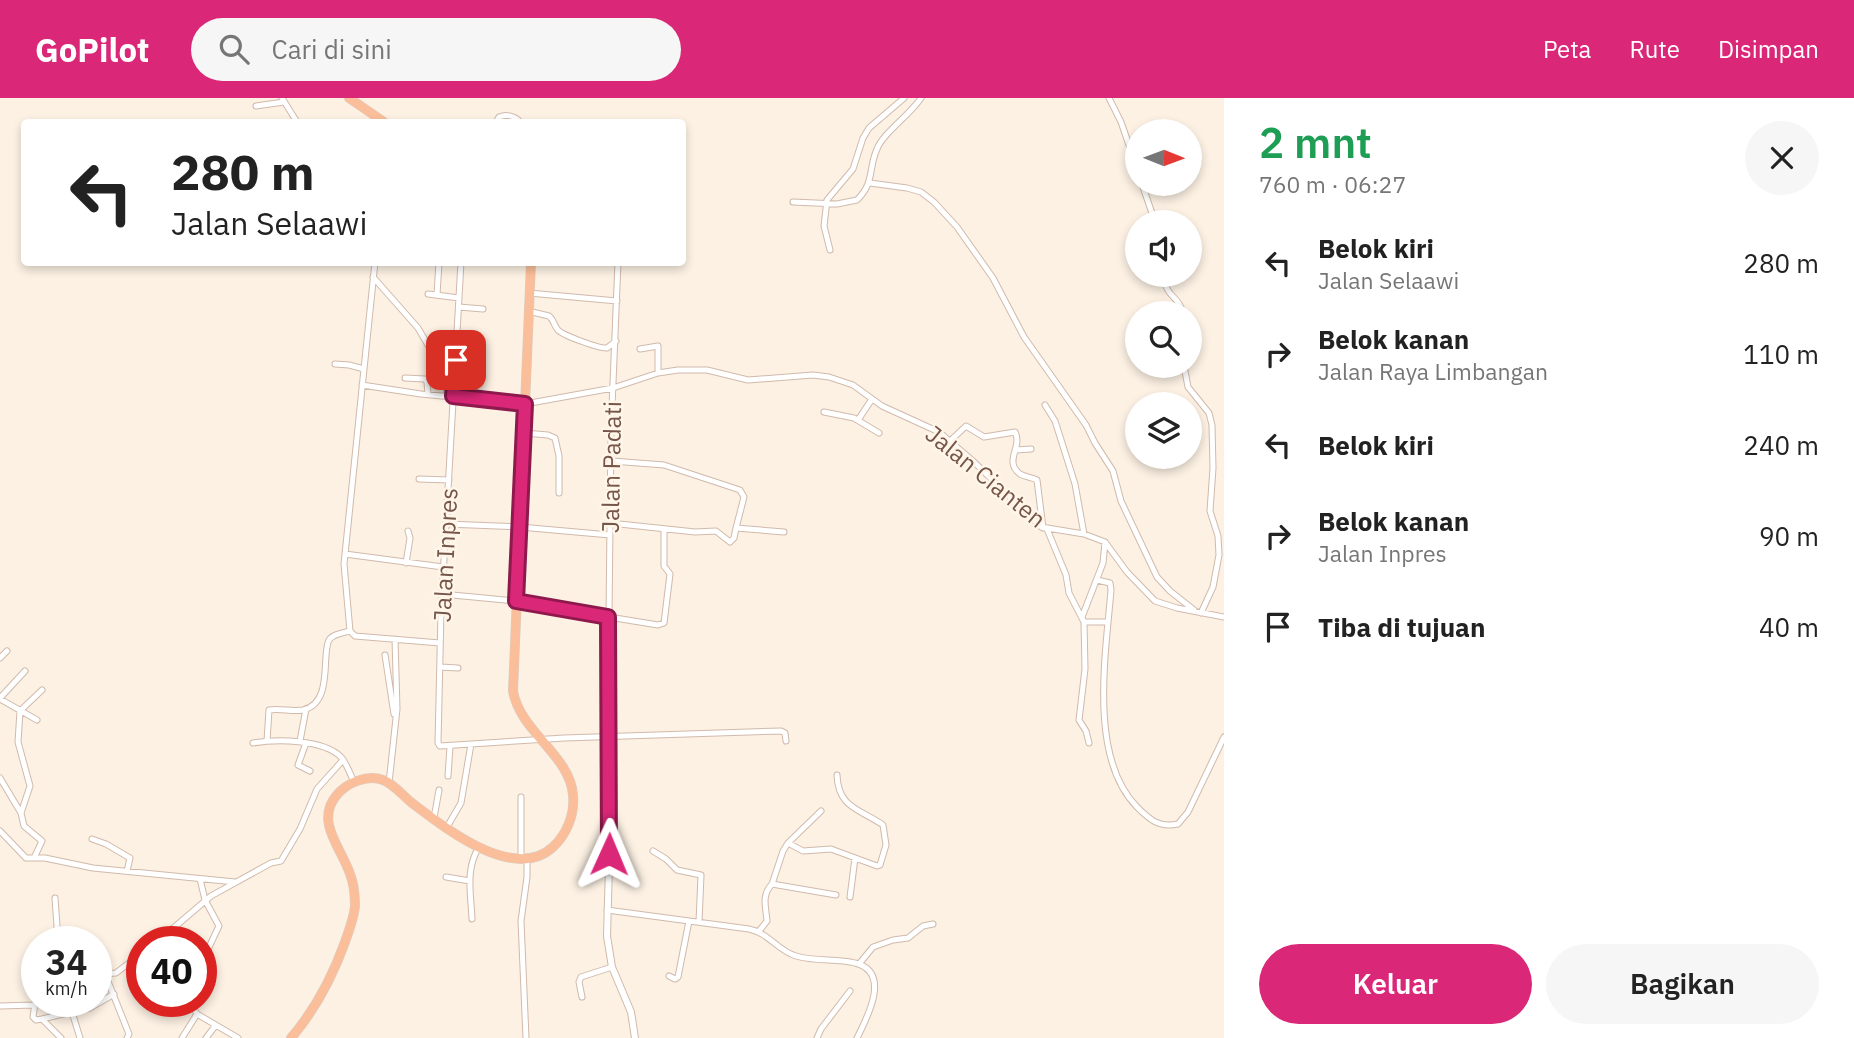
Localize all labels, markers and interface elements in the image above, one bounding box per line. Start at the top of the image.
search box [191,18,681,81]
text: GoPilot [35,28,149,71]
icon: search [215,30,253,68]
text: Cari di sini [271,32,392,66]
text: Peta [1543,33,1591,65]
text: Rute [1629,33,1680,65]
text: Disimpan [1718,33,1819,65]
text: 2 mnt [1259,115,1372,170]
north arrow [1125,119,1202,196]
map controls [1125,119,1202,469]
button: close [1745,121,1819,195]
text: 280 m [171,140,315,203]
icon: left [56,147,147,238]
text: 760 m · 06:27 [1259,169,1406,199]
text: Jalan Selaawi [171,202,367,244]
button: sound [1125,210,1202,287]
text: Belok kiri [1318,231,1434,265]
icon: left [1259,244,1297,282]
text: 280 m [1743,246,1819,280]
text: Jalan Selaawi [1318,265,1459,295]
button: search [1125,301,1202,378]
text: Belok kanan [1318,322,1469,356]
pin [426,330,486,390]
icon: right [1259,335,1297,373]
text: 110 m [1743,337,1819,371]
icon: arrive [437,341,475,379]
text: Jalan Raya Limbangan [1318,356,1548,386]
button: layers [1125,392,1202,469]
street label: Jalan Padati [594,401,628,533]
street label: Jalan Cianten [919,418,1053,534]
icon: left [1259,426,1297,464]
text: Belok kiri [1318,428,1434,462]
text: 240 m [1743,428,1819,462]
street label: Jalan Inpres [426,487,464,623]
text: Belok kanan [1318,504,1469,538]
icon: right [1259,517,1297,555]
text: 90 m [1759,519,1819,553]
text: Jalan Inpres [1318,538,1447,568]
icon: arrive [1259,608,1297,646]
text: Tiba di tujuan [1318,610,1485,644]
text: 40 m [1759,610,1819,644]
position arrow [572,817,646,891]
speed limit sign: 40 [126,926,217,1017]
text: 34 [45,939,88,985]
button: Keluar [1259,944,1532,1024]
button: Bagikan [1546,944,1819,1024]
text: km/h [45,977,88,1000]

